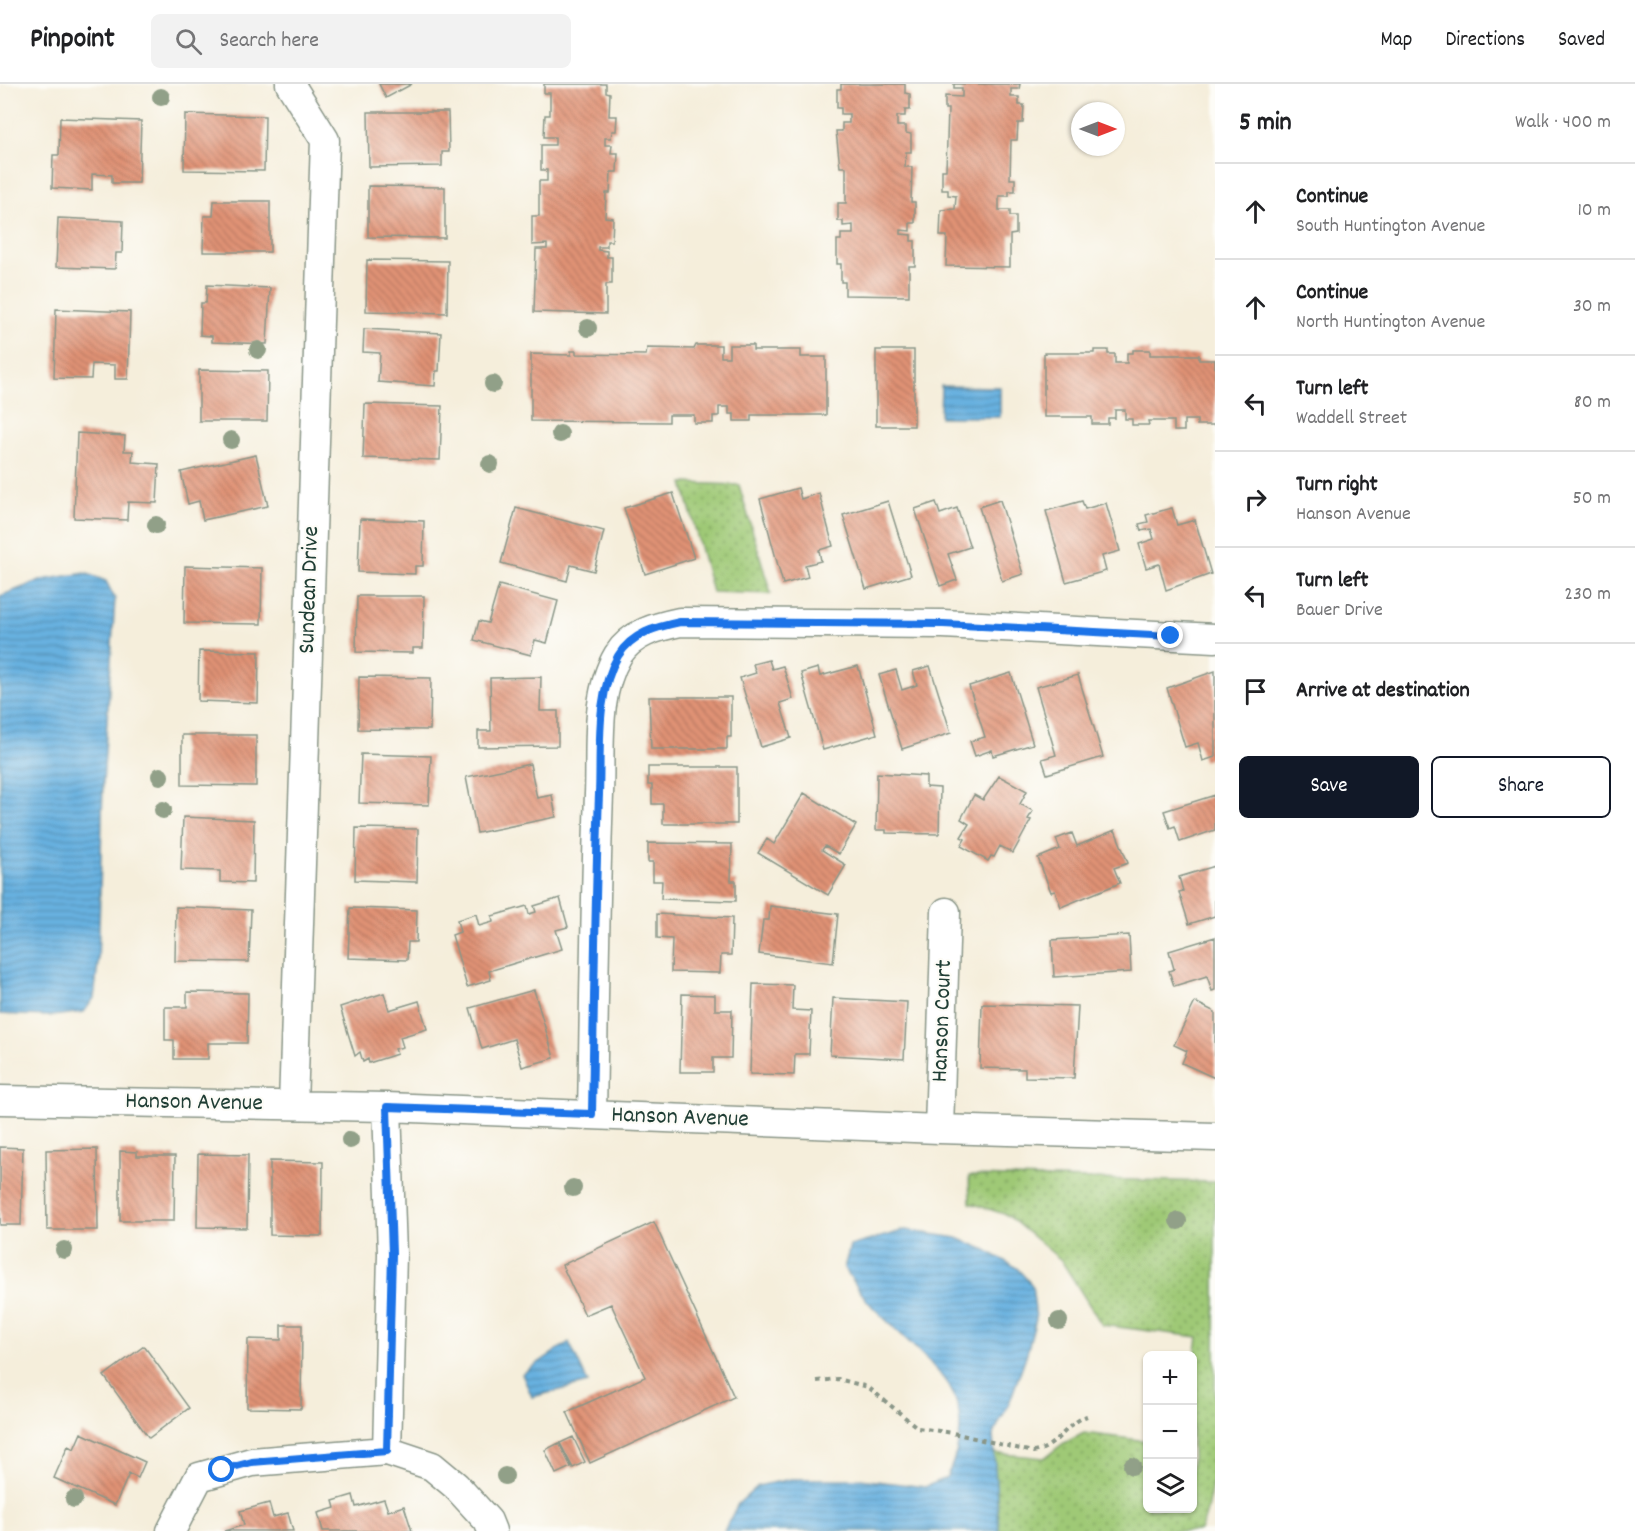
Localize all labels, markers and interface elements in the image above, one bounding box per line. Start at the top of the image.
search box [151,14,571,68]
text: Pinpoint [30,21,115,61]
icon: search [172,25,205,58]
text: Search here [220,26,319,57]
text: Map [1381,26,1412,56]
text: Directions [1445,26,1525,56]
text: Saved [1558,26,1605,56]
north arrow [1071,102,1125,156]
text: 5 min [1239,105,1292,142]
text: Walk · 400 m [1515,109,1611,137]
text: Continue [1296,182,1368,213]
icon: ahead [1239,195,1272,228]
text: 10 m [1577,197,1611,225]
text: South Huntington Avenue [1296,213,1485,241]
text: Continue [1296,278,1368,309]
icon: ahead [1239,291,1272,324]
text: 30 m [1573,293,1611,321]
text: North Huntington Avenue [1296,309,1485,337]
text: Turn left [1296,374,1368,405]
icon: left [1239,387,1272,420]
text: 80 m [1574,389,1611,417]
text: Waddell Street [1296,405,1407,433]
text: Turn right [1296,470,1378,501]
icon: right [1239,483,1272,516]
text: 50 m [1573,485,1611,513]
text: Hanson Avenue [1296,501,1411,529]
street label: Sundean Drive [291,525,329,655]
text: Turn left [1296,566,1368,597]
icon: left [1239,579,1272,612]
text: 230 m [1564,581,1611,609]
text: Bauer Drive [1296,597,1383,625]
route end [1157,622,1183,648]
icon: arrive [1239,675,1272,708]
text: Arrive at destination [1296,676,1470,707]
button: Save [1239,756,1419,818]
button: Share [1431,756,1611,818]
street label: Hanson Court [924,959,962,1083]
street label: Hanson Avenue [125,1085,263,1121]
street label: Hanson Avenue [611,1099,749,1137]
map controls [1143,1351,1197,1513]
button: + [1143,1351,1197,1405]
button: − [1143,1405,1197,1459]
route start [208,1456,234,1482]
button: layers [1143,1459,1197,1513]

